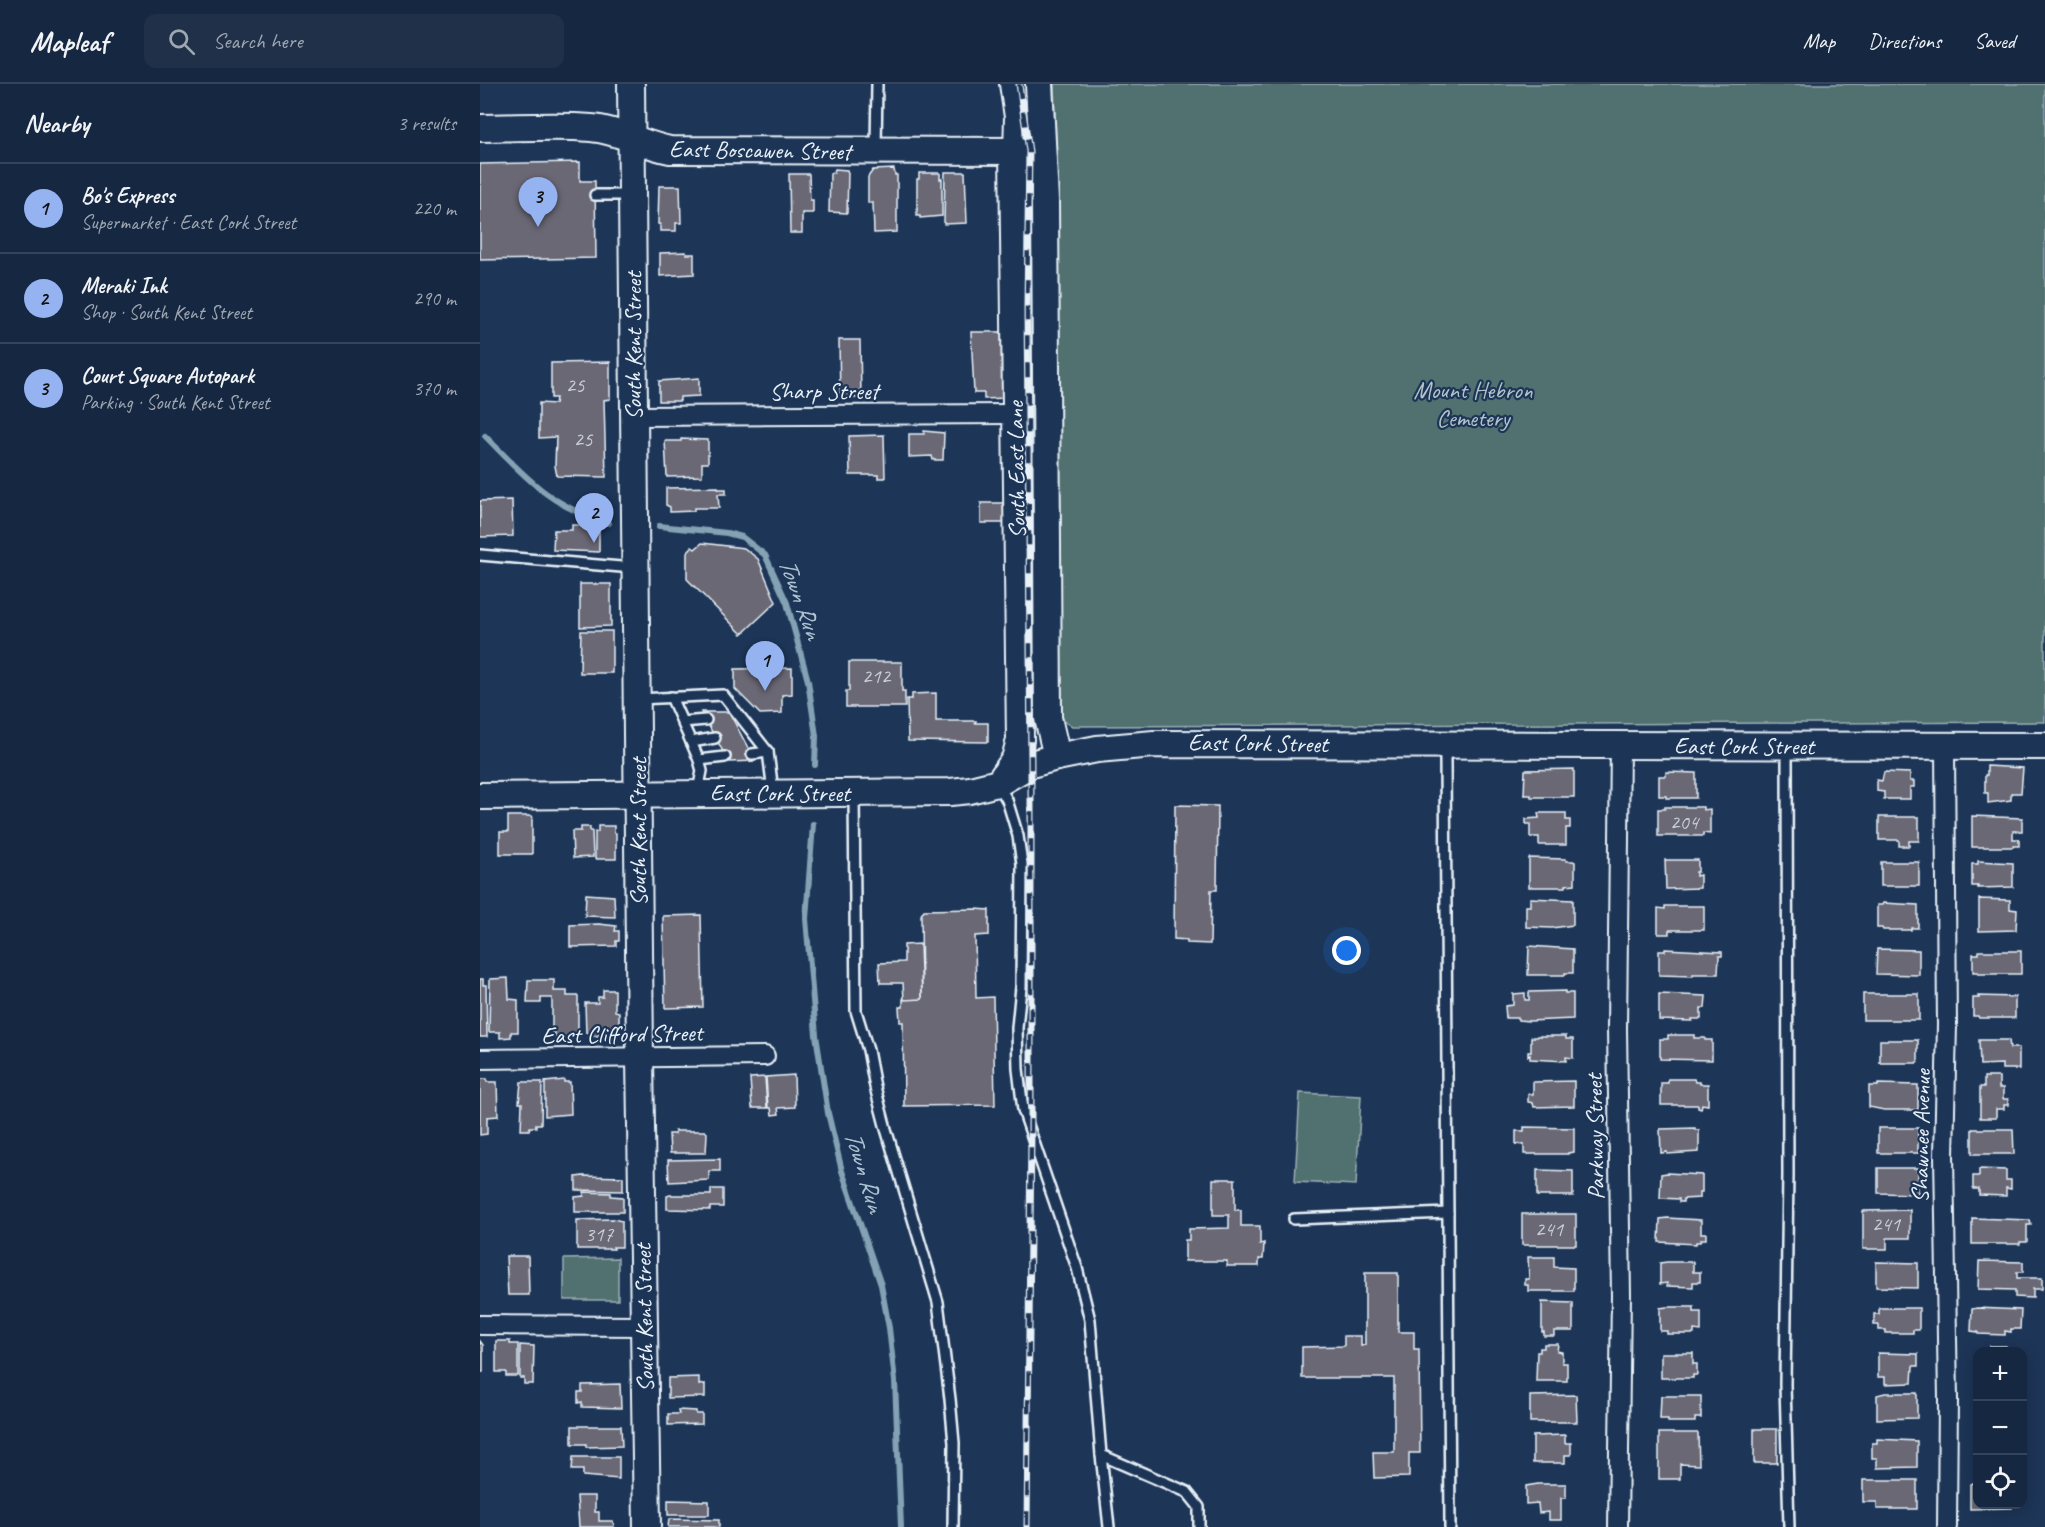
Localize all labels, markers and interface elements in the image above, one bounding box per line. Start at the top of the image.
search box [144,14,564,68]
text: Mapleaf [30,24,108,59]
icon: search [165,25,198,58]
text: Search here [213,27,303,55]
text: Map [1803,28,1835,54]
text: Directions [1868,28,1941,54]
text: Saved [1974,28,2015,54]
text: Nearby [24,107,89,140]
text: 3 results [397,111,456,136]
street label: East Boscawen Street [669,133,854,167]
pin: 3 [518,178,558,227]
text: Bo's Express [81,182,174,210]
text: 1 [39,196,48,221]
text: 220 m [413,196,456,221]
text: Supermarket · East Cork Street [81,210,296,235]
street label: South Kent Street [618,270,648,420]
text: Meraki Ink [81,272,167,300]
text: 2 [39,286,48,311]
text: 290 m [413,286,456,311]
text: Shop · South Kent Street [81,300,252,325]
text: Court Square Autopark [81,362,254,390]
house number: 25 [566,372,586,398]
park label: Mount Hebron Cemetery [1414,375,1533,433]
text: 3 [39,376,48,401]
text: 370 m [413,376,456,401]
street label: Sharp Street [769,376,882,406]
text: Parking · South Kent Street [81,390,270,415]
street label: South East Lane [1000,399,1032,539]
house number: 25 [574,426,594,452]
pin: 2 [574,494,614,543]
water label: Town Run [771,553,831,646]
pin: 1 [746,642,784,691]
house number: 212 [862,663,892,689]
street label: East Cork Street [1188,727,1330,759]
street label: East Cork Street [1674,731,1816,761]
street label: South Kent Street [623,756,653,906]
street label: East Cork Street [710,778,852,808]
house number: 204 [1670,809,1701,835]
your location [1332,936,1361,965]
street label: East Clifford Street [541,1018,705,1050]
street label: Shawnee Avenue [1905,1067,1937,1203]
street label: Parkway Street [1579,1072,1611,1200]
water label: Town Run [836,1126,893,1218]
house number: 241 [1872,1211,1902,1237]
house number: 241 [1535,1216,1565,1242]
house number: 317 [585,1221,615,1247]
street label: South Kent Street [628,1242,660,1392]
map controls [1973,1347,2027,1509]
button: + [1973,1347,2027,1401]
button: − [1973,1401,2027,1455]
button: locate [1973,1455,2027,1509]

